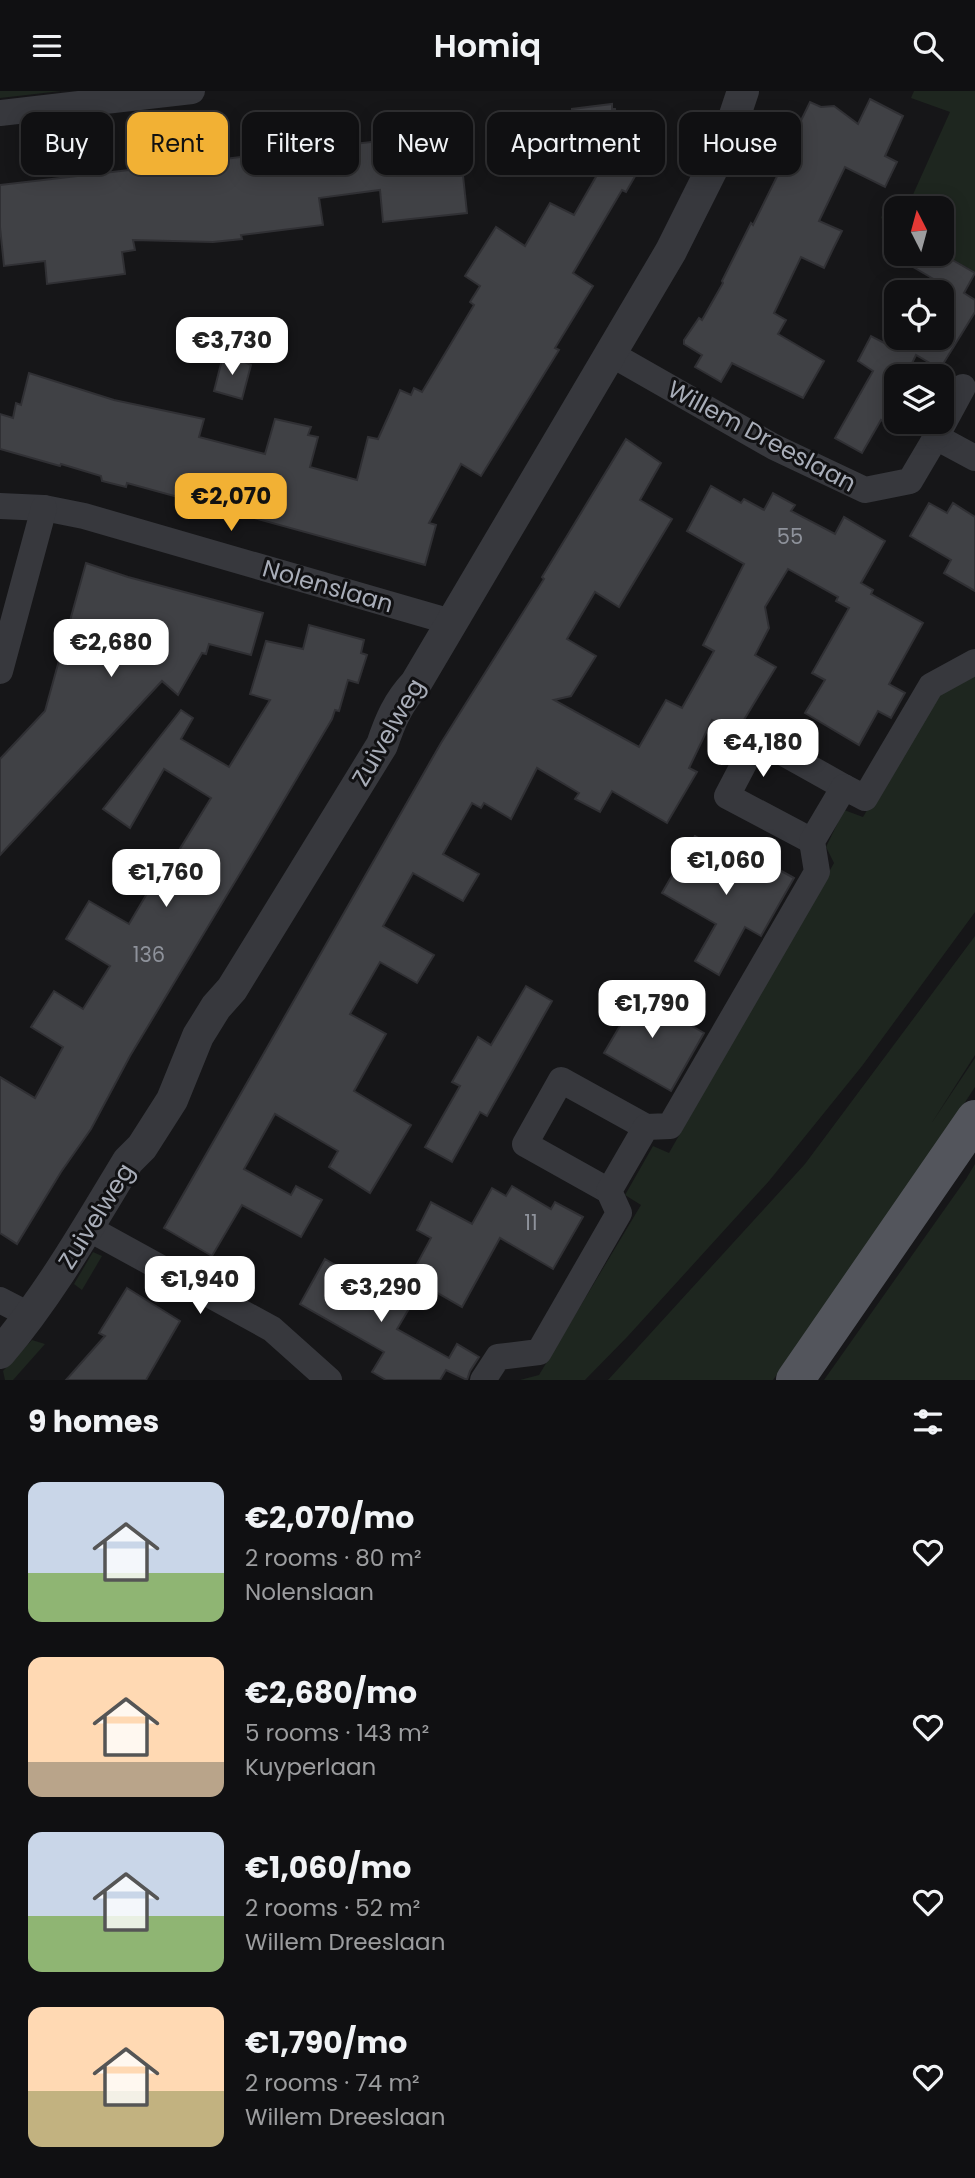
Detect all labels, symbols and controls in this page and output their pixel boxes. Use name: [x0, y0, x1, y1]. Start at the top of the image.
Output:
text: Homiq: [434, 23, 541, 68]
icon: menu: [28, 27, 66, 65]
icon: search: [909, 27, 947, 65]
chip: Buy: [21, 112, 113, 175]
chip: Rent: [127, 112, 228, 175]
chip: Filters: [242, 112, 359, 175]
chip: New: [373, 112, 473, 175]
chip: Apartment: [487, 112, 665, 175]
chip: House: [679, 112, 801, 175]
north arrow: [884, 196, 954, 266]
map controls: [884, 196, 954, 434]
button: locate: [884, 280, 954, 350]
pin: €3,730: [175, 317, 289, 377]
text: €3,730: [192, 324, 272, 356]
button: layers: [884, 364, 954, 434]
street label: Willem Dreeslaan: [662, 372, 862, 500]
pin: €2,070: [174, 473, 288, 533]
text: €2,070: [191, 480, 271, 512]
house number: 55: [777, 522, 803, 551]
street label: Nolenslaan: [259, 552, 397, 620]
pin: €2,680: [54, 619, 168, 679]
text: €2,680: [70, 626, 152, 658]
street label: Zuivelweg: [344, 672, 432, 792]
pin: €4,180: [706, 719, 820, 779]
text: €4,180: [723, 726, 803, 758]
pin: €1,060: [669, 837, 783, 897]
text: €1,060: [687, 844, 765, 876]
pin: €1,760: [109, 849, 223, 909]
text: €1,760: [128, 856, 204, 888]
house number: 136: [133, 940, 165, 969]
pin: €1,790: [595, 981, 709, 1040]
text: €1,790: [614, 987, 690, 1019]
street label: Zuivelweg: [50, 1157, 142, 1275]
house number: 11: [524, 1208, 538, 1237]
pin: €1,940: [143, 1257, 257, 1316]
text: €1,940: [161, 1263, 239, 1295]
pin: €3,290: [324, 1265, 438, 1324]
text: €3,290: [340, 1271, 422, 1303]
text: 9 homes: [28, 1400, 159, 1443]
icon: filters: [909, 1403, 947, 1441]
text: €2,070/mo: [245, 1496, 414, 1539]
icon: home: [84, 1510, 168, 1594]
icon: heart: [909, 1533, 947, 1571]
text: 2 rooms · 80 m²: [245, 1542, 422, 1574]
text: Nolenslaan: [245, 1576, 374, 1608]
text: €2,680/mo: [245, 1671, 417, 1714]
icon: home: [84, 1685, 168, 1769]
icon: heart: [909, 1708, 947, 1746]
text: 5 rooms · 143 m²: [245, 1717, 429, 1749]
text: Kuyperlaan: [245, 1751, 376, 1783]
text: €1,060/mo: [245, 1846, 411, 1889]
icon: home: [84, 1860, 168, 1944]
icon: heart: [909, 1883, 947, 1921]
text: 2 rooms · 52 m²: [245, 1892, 420, 1924]
text: Willem Dreeslaan: [245, 1926, 445, 1958]
text: €1,790/mo: [245, 2021, 407, 2064]
icon: home: [84, 2035, 168, 2119]
icon: heart: [909, 2058, 947, 2096]
text: 2 rooms · 74 m²: [245, 2067, 420, 2099]
text: Willem Dreeslaan: [245, 2101, 445, 2133]

